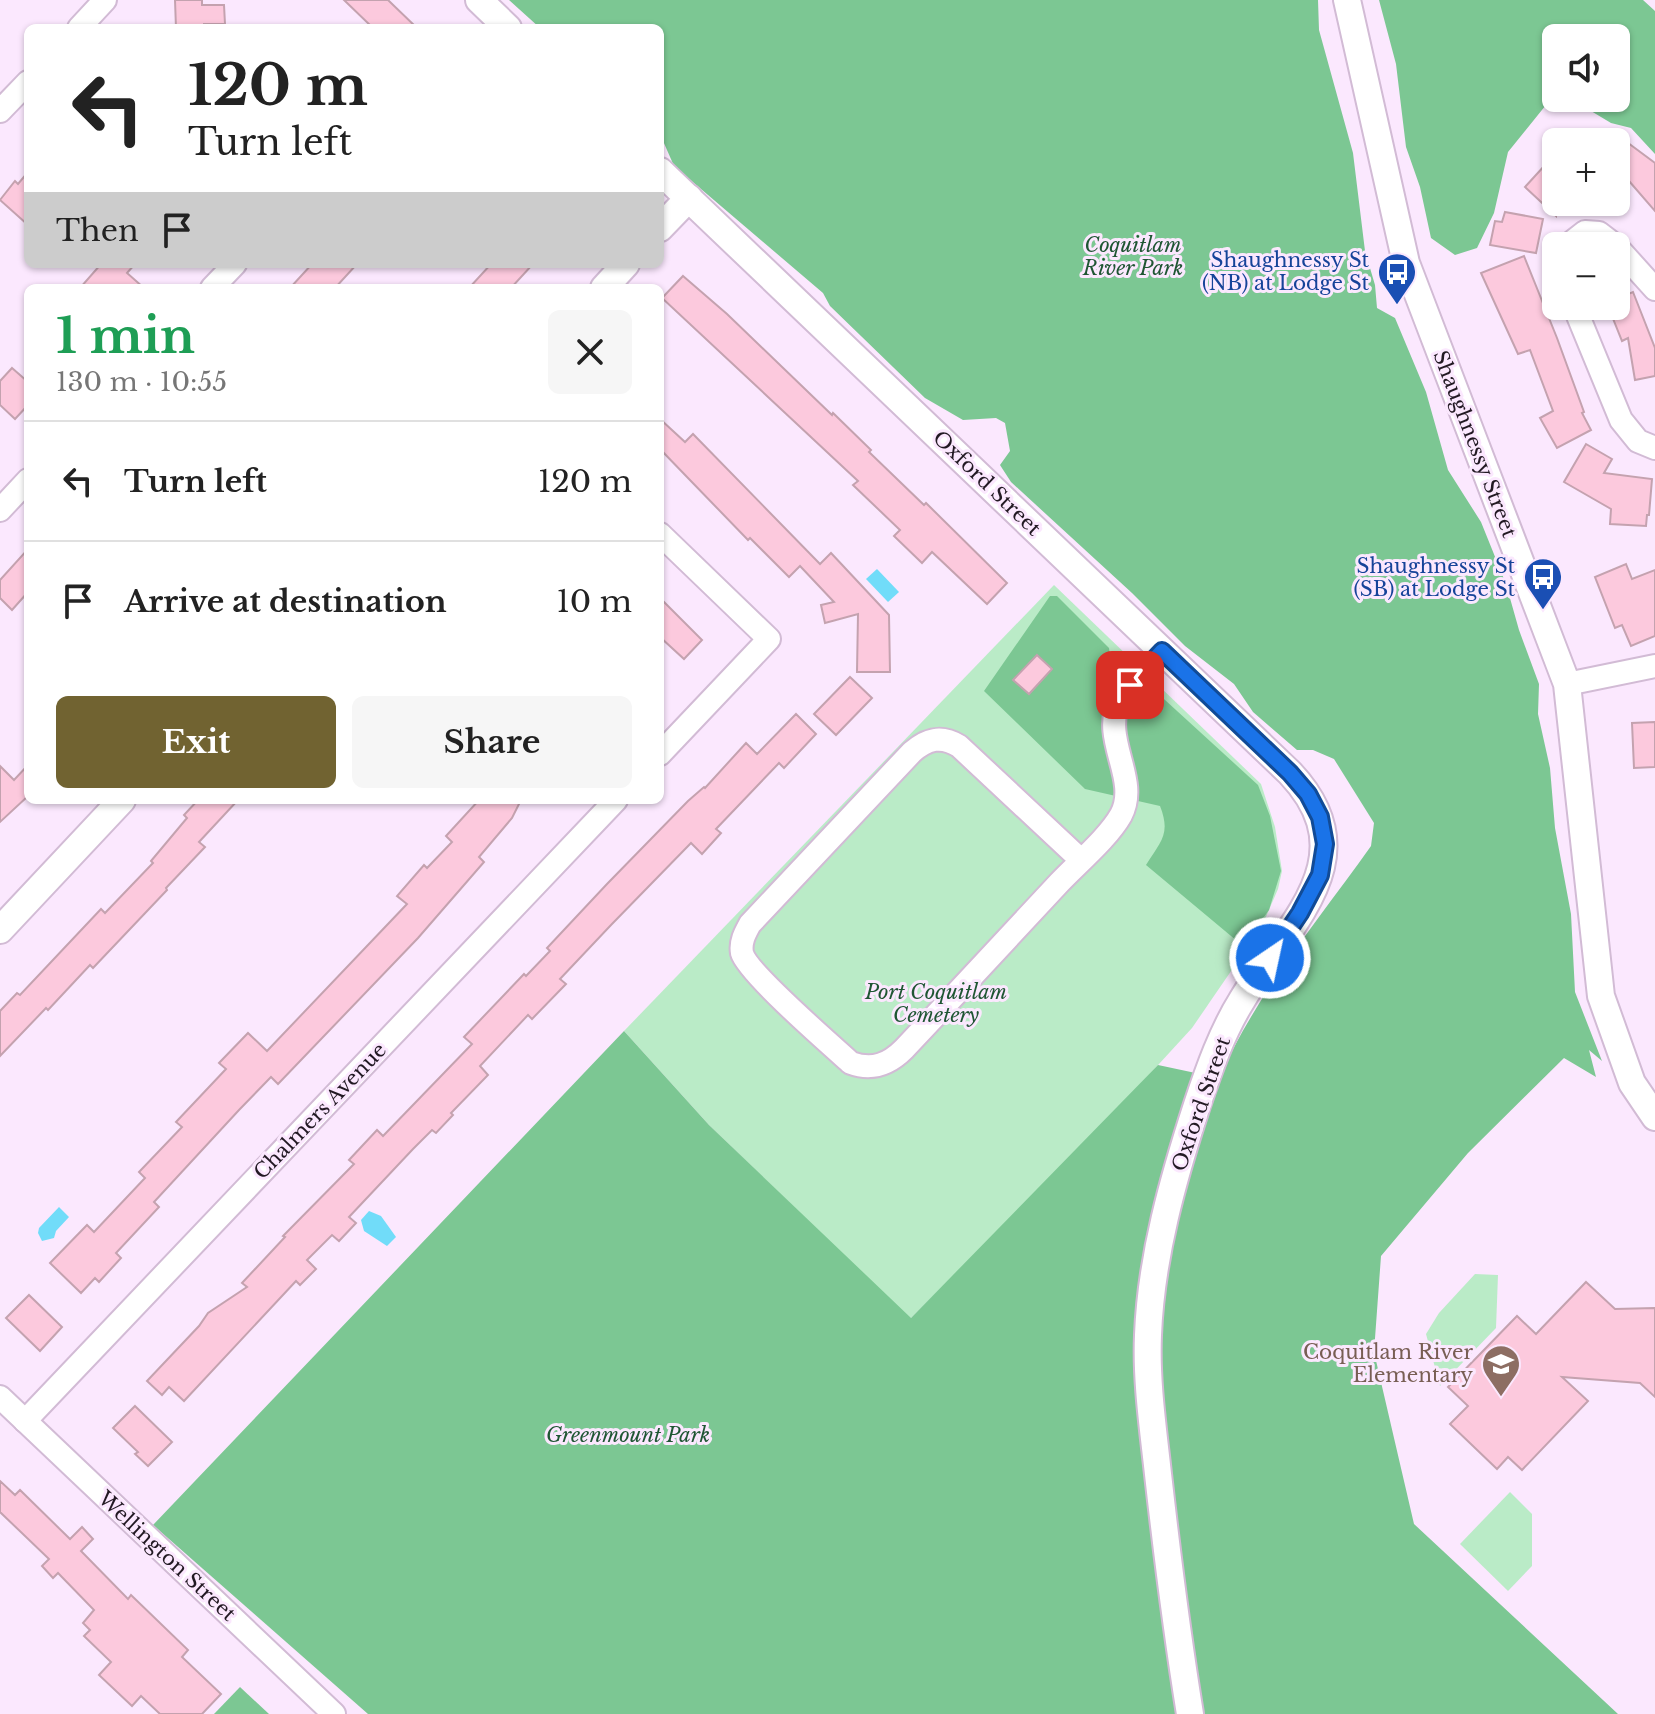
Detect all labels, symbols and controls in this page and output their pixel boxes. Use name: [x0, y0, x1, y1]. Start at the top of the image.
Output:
map controls: [1542, 24, 1630, 320]
button: sound: [1542, 24, 1630, 112]
text: 120 m: [188, 51, 368, 120]
icon: left: [56, 56, 160, 160]
text: Turn left: [188, 120, 352, 165]
button: +: [1542, 128, 1630, 216]
icon: arrive: [155, 208, 199, 252]
text: Then: [56, 212, 139, 249]
button: −: [1542, 232, 1630, 320]
park label: Coquitlam River Park: [1082, 233, 1183, 280]
place label: Shaughnessy St (NB) at Lodge St: [1202, 248, 1369, 295]
bus stop icon: Shaughnessy St (NB) at Lodge St: [1376, 251, 1418, 306]
text: 1 min: [56, 306, 195, 366]
button: close: [548, 310, 632, 394]
street label: Shaughnessy Street: [1428, 347, 1522, 541]
text: 130 m · 10:55: [56, 366, 227, 398]
street label: Oxford Street: [928, 426, 1046, 541]
icon: left: [56, 459, 100, 503]
text: Turn left: [124, 463, 267, 500]
text: 120 m: [538, 463, 632, 500]
place label: Shaughnessy St (SB) at Lodge St: [1353, 554, 1515, 601]
bus stop icon: Shaughnessy St (SB) at Lodge St: [1522, 556, 1564, 611]
icon: arrive: [56, 579, 100, 623]
text: Arrive at destination: [124, 583, 447, 620]
text: 10 m: [556, 583, 632, 620]
pin: [1096, 651, 1164, 719]
icon: arrive: [1108, 663, 1152, 707]
button: Exit: [56, 696, 336, 788]
button: Share: [352, 696, 632, 788]
position arrow: [1228, 916, 1312, 1000]
park label: Port Coquitlam Cemetery: [864, 980, 1007, 1027]
street label: Oxford Street: [1167, 1033, 1235, 1174]
street label: Chalmers Avenue: [249, 1038, 391, 1184]
place label: Coquitlam River Elementary: [1303, 1340, 1473, 1387]
school or university icon: Coquitlam River Elementary: [1480, 1343, 1522, 1398]
park label: Greenmount Park: [546, 1423, 710, 1447]
street label: Wellington Street: [93, 1485, 241, 1626]

